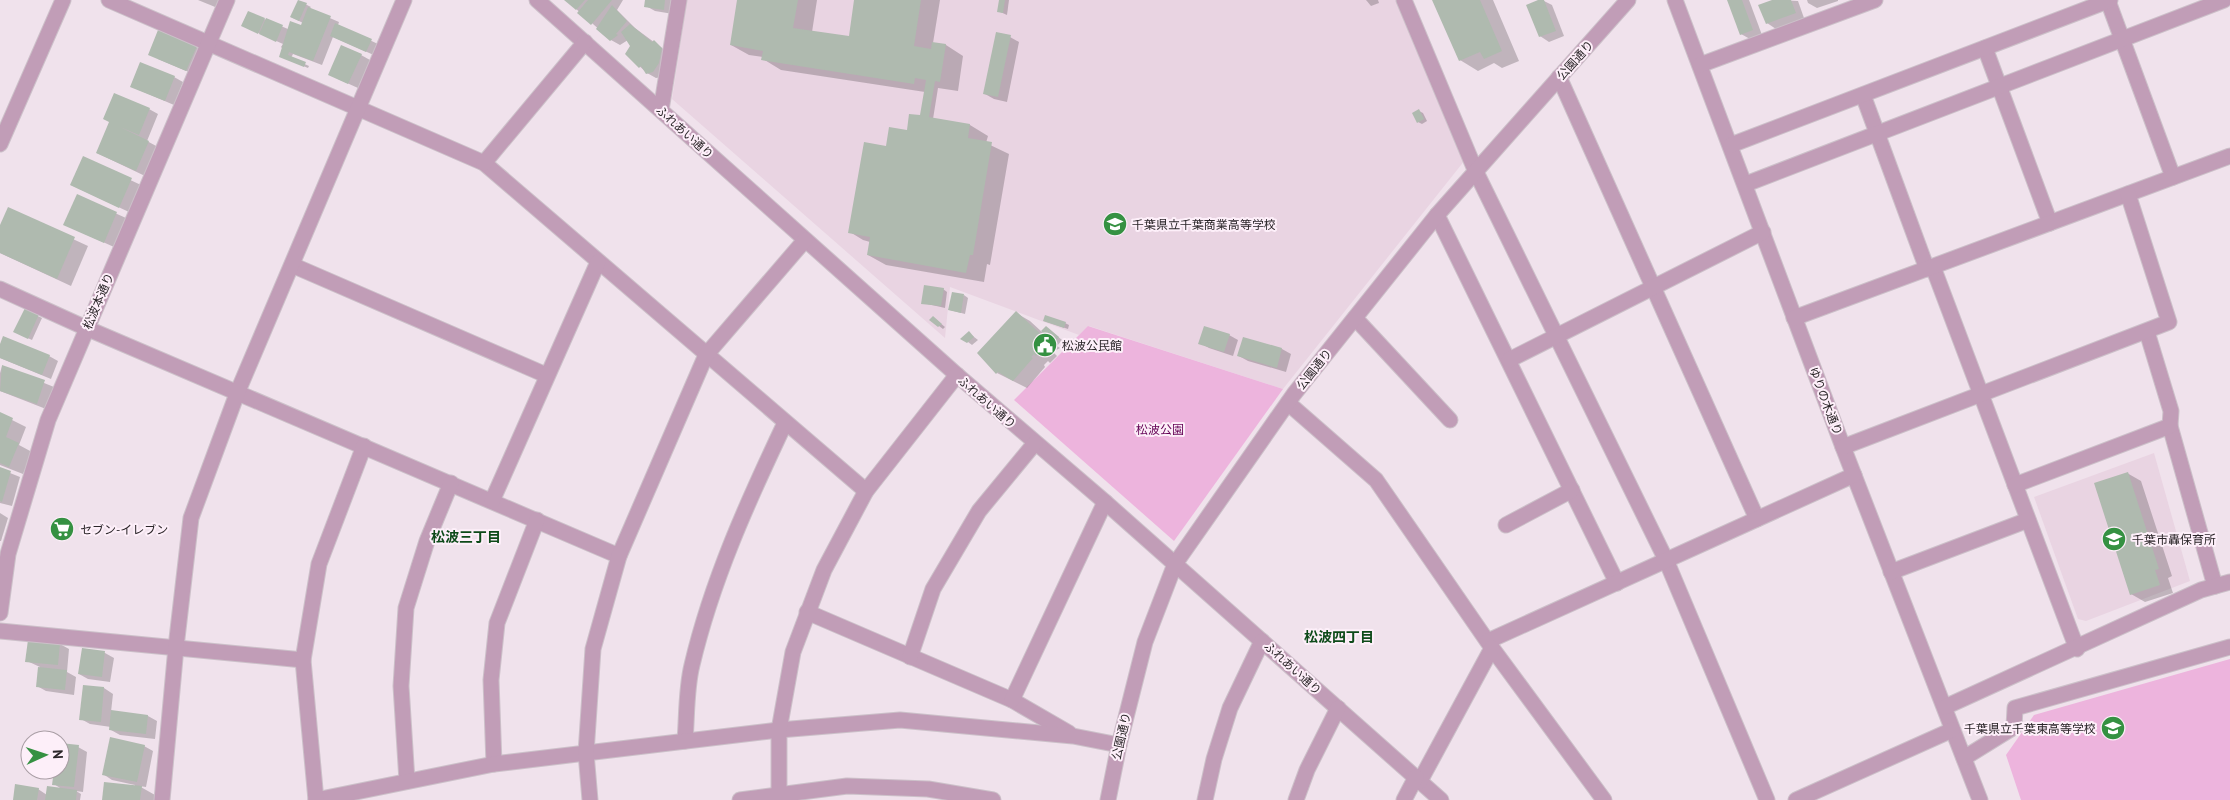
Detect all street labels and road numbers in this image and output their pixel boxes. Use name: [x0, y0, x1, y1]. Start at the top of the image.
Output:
street label: 公園通り: [1553, 37, 1597, 83]
street label: ふれあい通り: [653, 102, 717, 162]
street label: 松波本通り: [79, 270, 117, 332]
street label: 公園通り: [1293, 346, 1335, 392]
street label: ゆりの木通り: [1806, 365, 1846, 437]
street label: ふれあい通り: [955, 373, 1019, 431]
street label: ふれあい通り: [1261, 638, 1325, 698]
street label: 公園通り: [1108, 711, 1134, 761]

